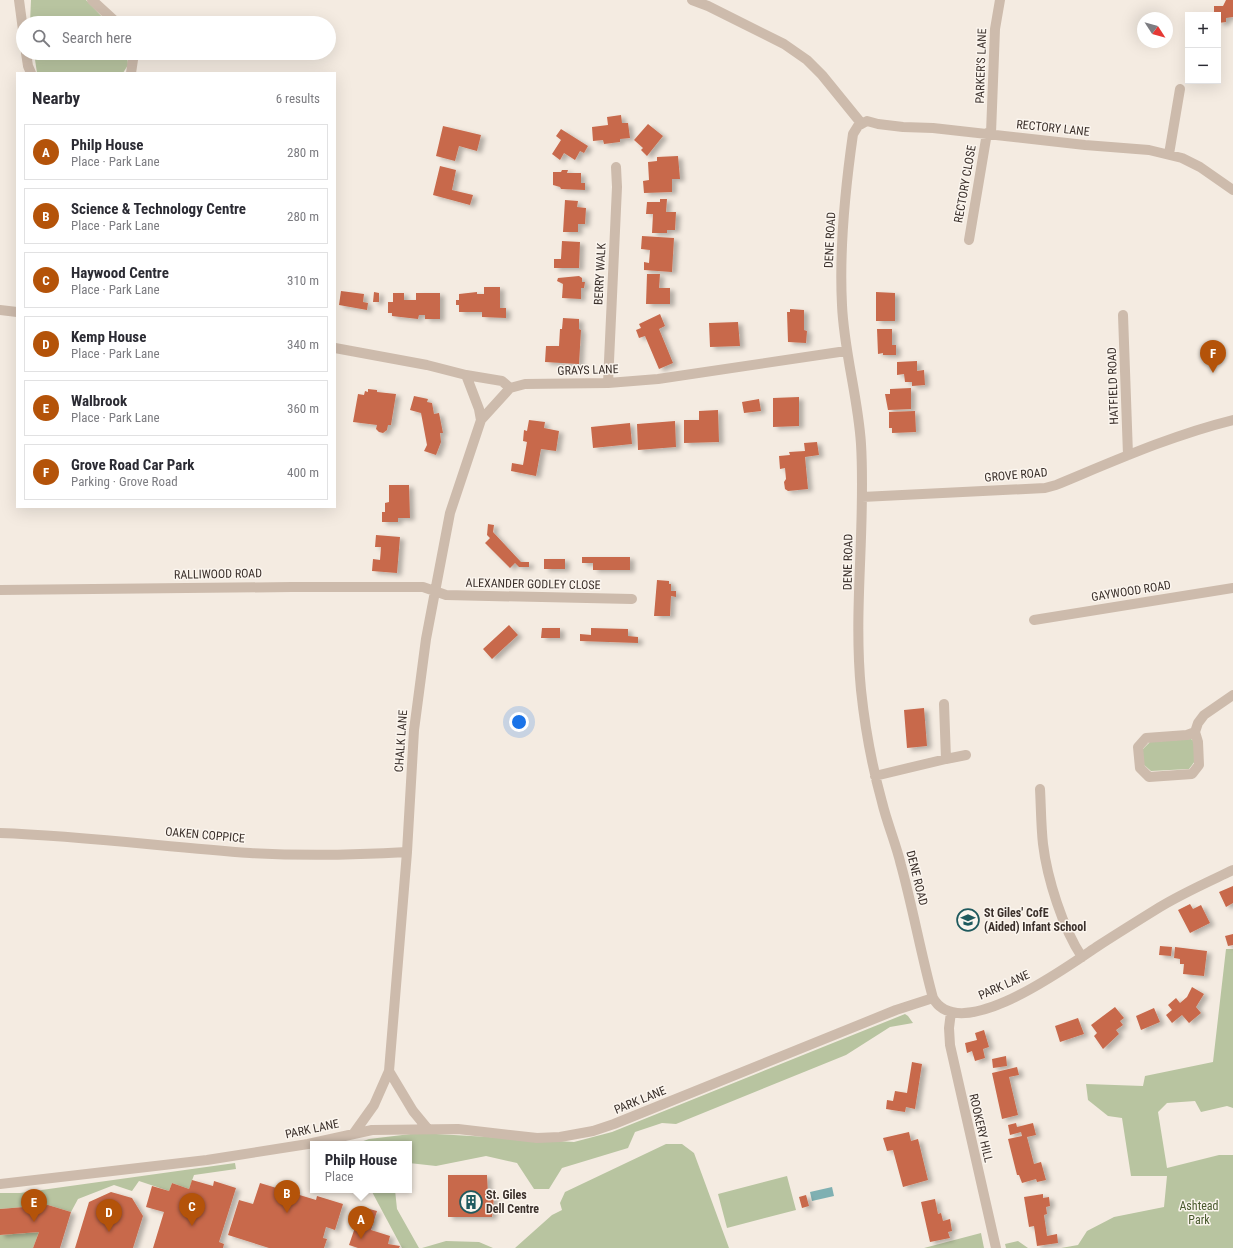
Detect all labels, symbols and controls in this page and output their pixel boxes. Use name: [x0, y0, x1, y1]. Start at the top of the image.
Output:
north arrow: [1137, 12, 1173, 48]
map controls: [1185, 12, 1221, 84]
button: +: [1185, 12, 1221, 48]
search box: [16, 16, 336, 60]
icon: search: [30, 27, 52, 49]
street label: PARKER'S LANE: [973, 28, 989, 104]
text: Search here: [62, 29, 132, 47]
button: −: [1185, 48, 1221, 84]
text: Nearby: [32, 88, 80, 108]
text: 6 results: [276, 91, 320, 106]
street label: RECTORY LANE: [1016, 117, 1090, 139]
text: Philp House: [71, 136, 143, 154]
street label: RECTORY CLOSE: [951, 144, 979, 224]
text: A: [42, 145, 50, 160]
text: 280 m: [287, 145, 319, 160]
text: Place · Park Lane: [71, 154, 160, 169]
text: Science & Technology Centre: [71, 200, 246, 218]
text: B: [42, 209, 50, 224]
text: 280 m: [287, 209, 319, 224]
street label: DENE ROAD: [822, 211, 838, 268]
text: Place · Park Lane: [71, 218, 160, 233]
street label: BERRY WALK: [591, 242, 609, 305]
text: Haywood Centre: [71, 264, 169, 282]
text: C: [42, 273, 50, 288]
text: 310 m: [287, 273, 319, 288]
text: Place · Park Lane: [71, 282, 160, 297]
text: Kemp House: [71, 328, 146, 346]
text: D: [42, 337, 50, 352]
text: 340 m: [287, 337, 319, 352]
pin: F: [1200, 340, 1226, 373]
text: Place · Park Lane: [71, 346, 160, 361]
street label: HATFIELD ROAD: [1105, 347, 1121, 425]
street label: GRAYS LANE: [557, 362, 619, 378]
text: Walbrook: [71, 392, 127, 410]
text: E: [43, 401, 49, 416]
text: 360 m: [287, 401, 319, 416]
text: Place · Park Lane: [71, 410, 160, 425]
text: Grove Road Car Park: [71, 456, 195, 474]
text: F: [43, 465, 49, 480]
text: 400 m: [287, 465, 319, 480]
street label: GROVE ROAD: [984, 465, 1048, 485]
text: Parking · Grove Road: [71, 474, 178, 489]
street label: DENE ROAD: [841, 534, 855, 590]
street label: RALLIWOOD ROAD: [174, 566, 262, 582]
street label: ALEXANDER GODLEY CLOSE: [465, 576, 601, 592]
street label: GAYWOOD ROAD: [1090, 578, 1172, 604]
street label: CHALK LANE: [392, 709, 410, 773]
your location: [509, 712, 529, 732]
street label: OAKEN COPPICE: [165, 825, 245, 845]
street label: DENE ROAD: [903, 849, 931, 907]
place label: St Giles' CofE (Aided) Infant School: [984, 906, 1086, 934]
school or university icon: St Giles' CofE (Aided) Infant School: [955, 907, 981, 933]
street label: PARK LANE: [976, 967, 1032, 1002]
street label: PARK LANE: [612, 1083, 668, 1117]
street label: ROOKERY HILL: [966, 1092, 996, 1164]
street label: PARK LANE: [284, 1116, 340, 1142]
popup: [310, 1141, 412, 1193]
text: Philp House: [325, 1151, 397, 1169]
text: Place: [325, 1169, 353, 1184]
pin: B: [274, 1180, 300, 1213]
place label: St. Giles Dell Centre: [486, 1188, 539, 1216]
pin: E: [21, 1189, 47, 1222]
building icon: St. Giles Dell Centre: [458, 1189, 484, 1215]
pin: C: [179, 1193, 205, 1226]
pin: D: [96, 1199, 122, 1232]
park label: Ashtead Park: [1179, 1199, 1219, 1227]
pin: A: [348, 1206, 374, 1239]

